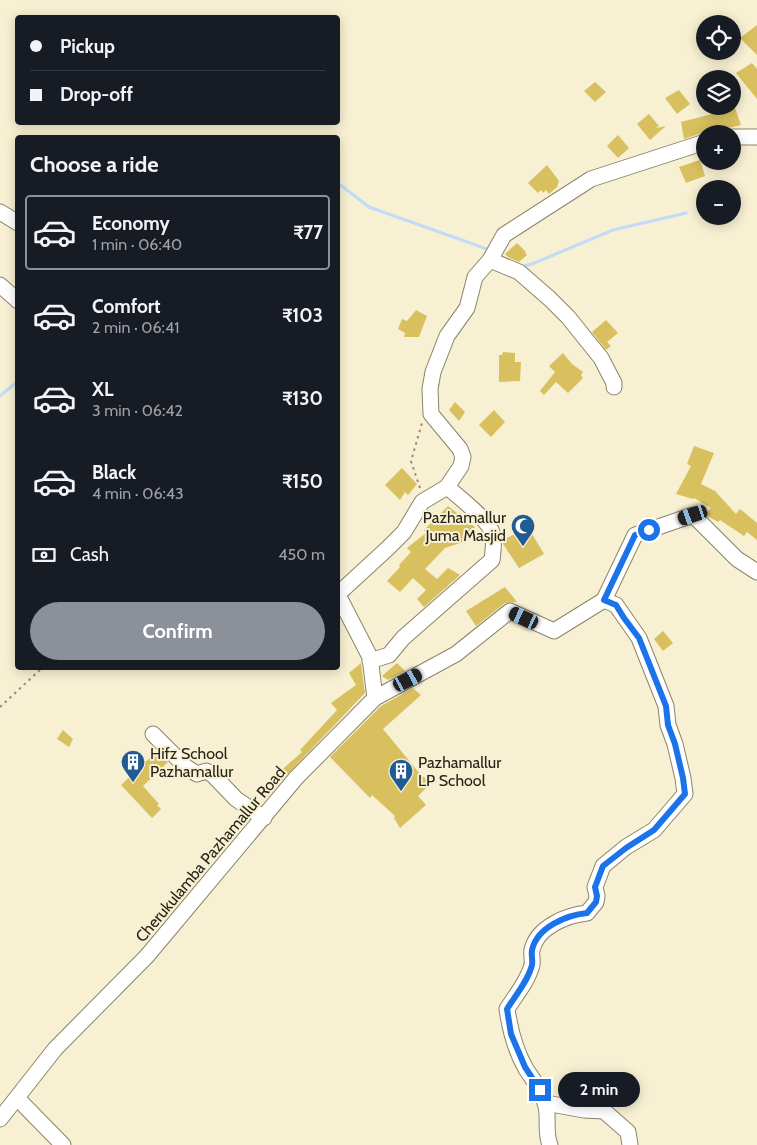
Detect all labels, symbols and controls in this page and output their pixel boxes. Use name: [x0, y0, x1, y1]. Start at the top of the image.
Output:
map controls: [696, 15, 741, 225]
button: locate: [696, 15, 741, 60]
text: Pickup: [60, 35, 115, 58]
button: layers: [696, 70, 741, 115]
text: Drop-off: [60, 83, 133, 106]
button: +: [696, 125, 741, 170]
text: Choose a ride: [30, 151, 159, 178]
button: −: [696, 180, 741, 225]
icon: car: [32, 210, 77, 255]
text: Economy: [92, 212, 170, 235]
text: ₹77: [293, 221, 323, 244]
text: 1 min · 06:40: [92, 235, 182, 254]
icon: car: [32, 293, 77, 338]
text: Comfort: [92, 295, 161, 318]
text: ₹103: [282, 304, 323, 327]
text: 2 min · 06:41: [92, 318, 179, 337]
icon: car: [32, 376, 77, 421]
text: XL: [92, 378, 113, 401]
text: ₹130: [282, 387, 323, 410]
text: 3 min · 06:42: [92, 401, 183, 420]
icon: car: [32, 459, 77, 504]
text: Black: [92, 461, 136, 484]
text: ₹150: [282, 470, 323, 493]
text: 4 min · 06:43: [92, 484, 184, 503]
car: [676, 503, 709, 527]
place label: Pazhamallur Juma Masjid: [423, 508, 507, 545]
mosque icon: Pazhamallur Juma Masjid: [510, 513, 536, 547]
route start: [638, 519, 660, 541]
icon: cash: [30, 541, 58, 569]
text: Cash: [70, 543, 109, 566]
text: 450 m: [278, 545, 325, 564]
button: Confirm: [30, 602, 325, 660]
car: [507, 605, 540, 631]
car: [391, 666, 424, 694]
place label: Hifz School Pazhamallur: [150, 744, 234, 781]
building icon: Hifz School Pazhamallur: [120, 749, 146, 783]
place label: Pazhamallur LP School: [418, 753, 502, 790]
building icon: Pazhamallur LP School: [388, 758, 414, 792]
street label: Cherukulamba Pazhamallur Road: [131, 763, 289, 946]
callout: 2 min: [558, 1072, 640, 1108]
route end: [529, 1079, 551, 1101]
text: 2 min: [580, 1080, 618, 1099]

